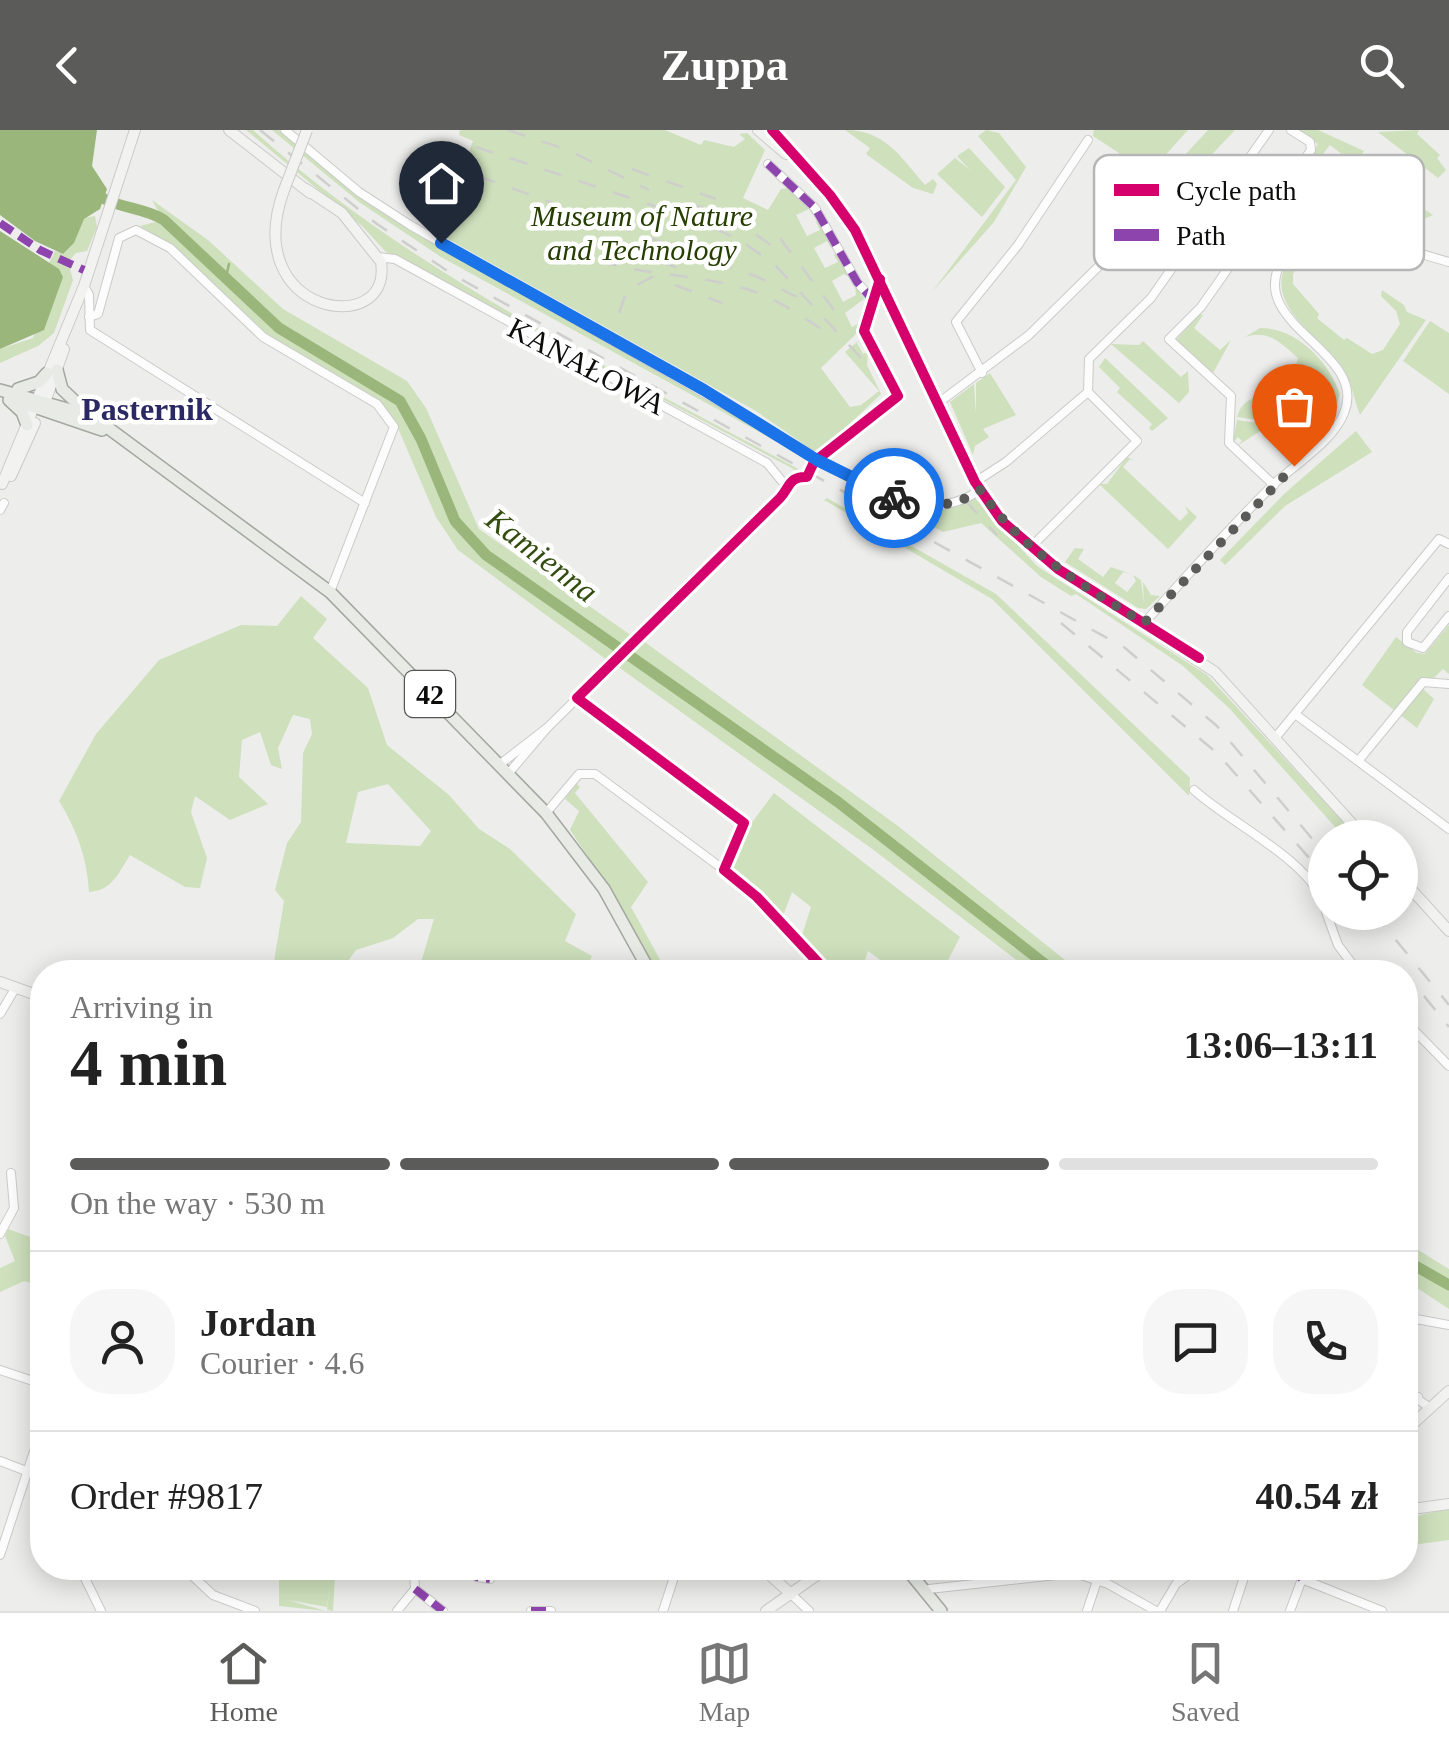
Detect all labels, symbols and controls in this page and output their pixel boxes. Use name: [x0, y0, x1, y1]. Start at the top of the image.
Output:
icon: back: [40, 38, 95, 93]
icon: search: [1354, 38, 1409, 93]
text: Zuppa: [661, 40, 788, 90]
pin: [399, 141, 484, 244]
legend: [1094, 155, 1424, 270]
icon: home: [414, 156, 469, 211]
text: Cycle path: [1176, 175, 1297, 206]
park label: Museum of Nature and Technology: [530, 199, 753, 266]
text: Path: [1176, 220, 1226, 251]
street label: KANAŁOWA: [503, 311, 672, 421]
pin: [1252, 364, 1337, 467]
icon: bag: [1267, 379, 1322, 434]
district label: Pasternik: [81, 391, 213, 427]
courier: [844, 448, 944, 548]
icon: bike: [867, 471, 922, 526]
water label: Kamienna: [478, 500, 605, 610]
road number: 42: [405, 671, 455, 717]
map controls: [1308, 820, 1418, 930]
button: locate: [1308, 820, 1418, 930]
text: Arriving in: [70, 989, 213, 1025]
text: 13:06–13:11: [1184, 1024, 1378, 1066]
text: 4 min: [70, 1027, 227, 1099]
text: On the way · 530 m: [70, 1185, 325, 1221]
button: person: [70, 1289, 175, 1394]
button: chat: [1143, 1289, 1248, 1394]
button: phone: [1273, 1289, 1378, 1394]
text: Jordan: [200, 1302, 316, 1344]
text: Courier · 4.6: [200, 1345, 364, 1381]
text: Order #9817: [70, 1475, 263, 1517]
text: 40.54 zł: [1256, 1475, 1378, 1517]
tab: Home: [210, 1636, 278, 1728]
tab: Map: [697, 1636, 752, 1728]
tab: Saved: [1171, 1636, 1239, 1728]

